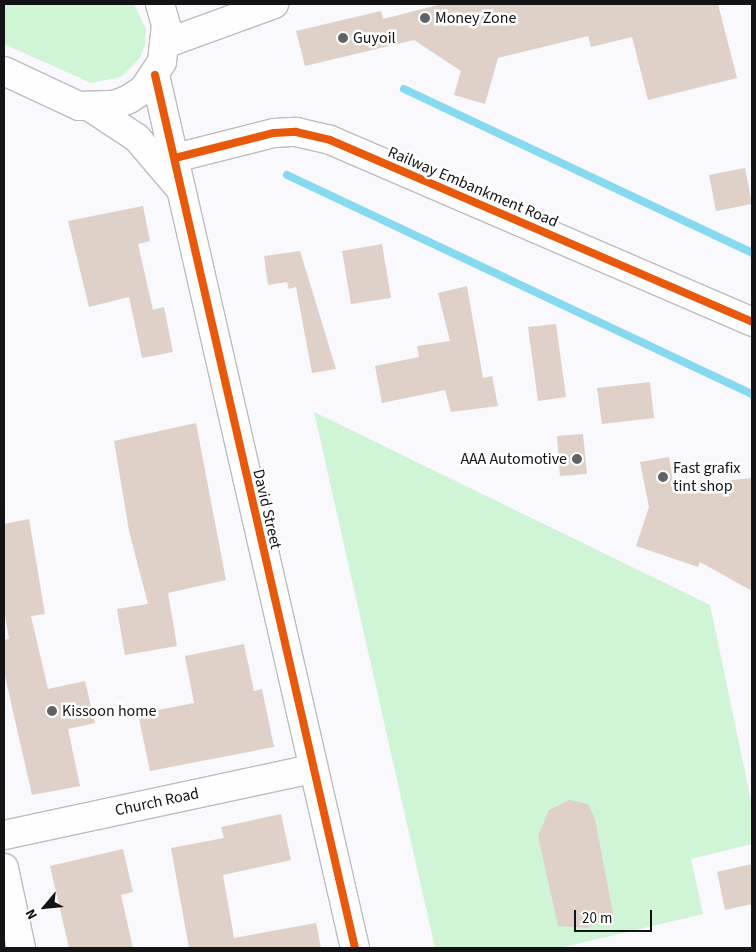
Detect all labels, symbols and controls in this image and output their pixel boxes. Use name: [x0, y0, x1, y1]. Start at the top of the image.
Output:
place label: Money Zone: [435, 8, 516, 28]
marker: Money Zone: [419, 12, 431, 24]
place label: Guyoil: [353, 28, 396, 48]
marker: Guyoil: [337, 32, 349, 44]
street label: Railway Embankment Road: [385, 142, 561, 232]
place label: AAA Automotive: [460, 449, 567, 469]
marker: AAA Automotive: [571, 453, 583, 465]
place label: Fast grafix tint shop: [673, 458, 740, 496]
street label: David Street: [248, 467, 286, 551]
marker: Fast grafix tint shop: [657, 471, 669, 483]
place label: Kissoon home: [62, 701, 156, 721]
marker: Kissoon home: [46, 705, 58, 717]
street label: Church Road: [113, 784, 201, 820]
north arrow: [20, 882, 70, 932]
scale bar: [576, 900, 654, 932]
text: N: [21, 905, 43, 923]
text: 20 m: [582, 908, 612, 929]

